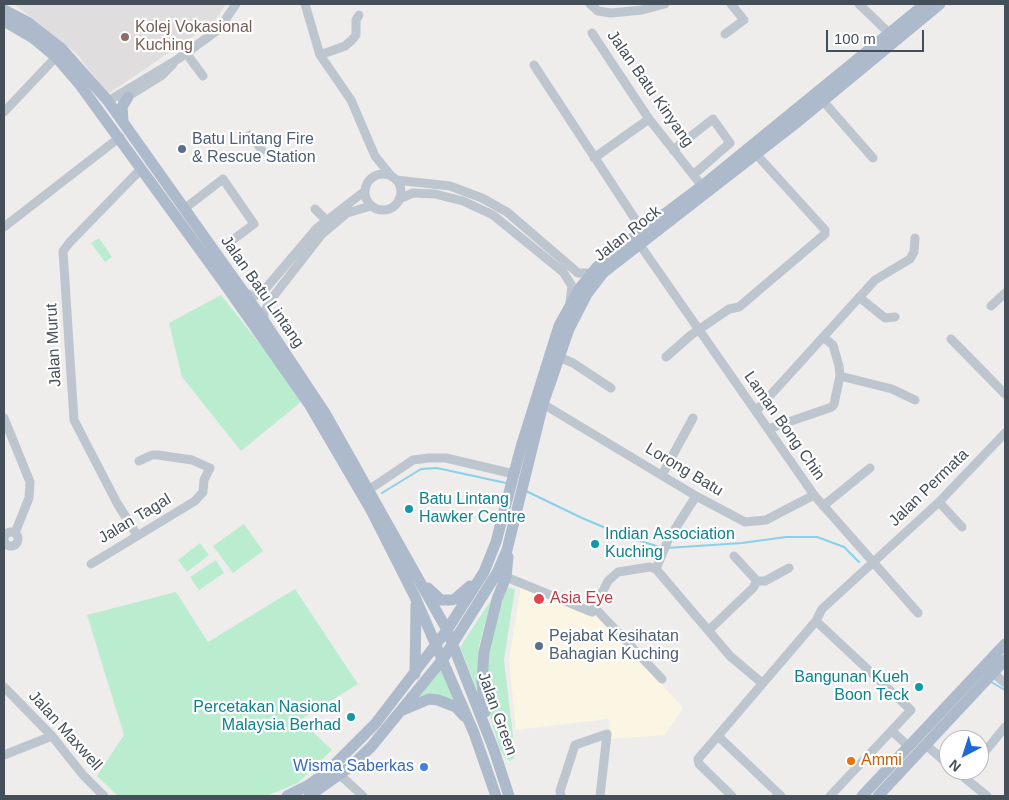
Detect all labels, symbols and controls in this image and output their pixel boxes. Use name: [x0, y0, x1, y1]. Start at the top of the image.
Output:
place label: Kolej Vokasional Kuching: [135, 18, 252, 56]
scale bar: [829, 20, 926, 52]
street label: Jalan Batu Kinyang: [603, 27, 697, 151]
text: 100 m: [834, 30, 876, 47]
marker: Kolej Vokasional Kuching: [119, 31, 131, 43]
place label: Batu Lintang Fire & Rescue Station: [192, 130, 316, 168]
marker: Batu Lintang Fire & Rescue Station: [176, 143, 188, 155]
street label: Jalan Rock: [591, 202, 665, 266]
street label: Jalan Batu Lintang: [216, 232, 308, 352]
street label: Jalan Murut: [42, 303, 66, 387]
street label: Laman Bong Chin: [739, 368, 829, 484]
street label: Lorong Batu: [642, 439, 726, 501]
street label: Jalan Permata: [885, 445, 973, 531]
street label: Jalan Tagal: [95, 490, 175, 548]
place label: Batu Lintang Hawker Centre: [419, 490, 526, 528]
marker: Batu Lintang Hawker Centre: [403, 503, 415, 515]
place label: Indian Association Kuching: [605, 525, 735, 563]
marker: Indian Association Kuching: [589, 538, 601, 550]
place label: Asia Eye: [550, 589, 613, 609]
marker: Asia Eye: [532, 592, 546, 606]
place label: Pejabat Kesihatan Bahagian Kuching: [549, 627, 679, 665]
marker: Pejabat Kesihatan Bahagian Kuching: [533, 640, 545, 652]
place label: Bangunan Kueh Boon Teck: [794, 668, 909, 706]
street label: Jalan Green: [473, 670, 521, 758]
marker: Bangunan Kueh Boon Teck: [913, 681, 925, 693]
street label: Jalan Maxwell: [24, 687, 106, 775]
place label: Percetakan Nasional Malaysia Berhad: [193, 698, 341, 736]
marker: Percetakan Nasional Malaysia Berhad: [345, 711, 357, 723]
north arrow: [939, 730, 989, 780]
place label: Ammi: [861, 751, 902, 771]
marker: Ammi: [845, 755, 857, 767]
text: N: [946, 756, 964, 775]
place label: Wisma Saberkas: [293, 757, 414, 777]
marker: Wisma Saberkas: [418, 761, 430, 773]

